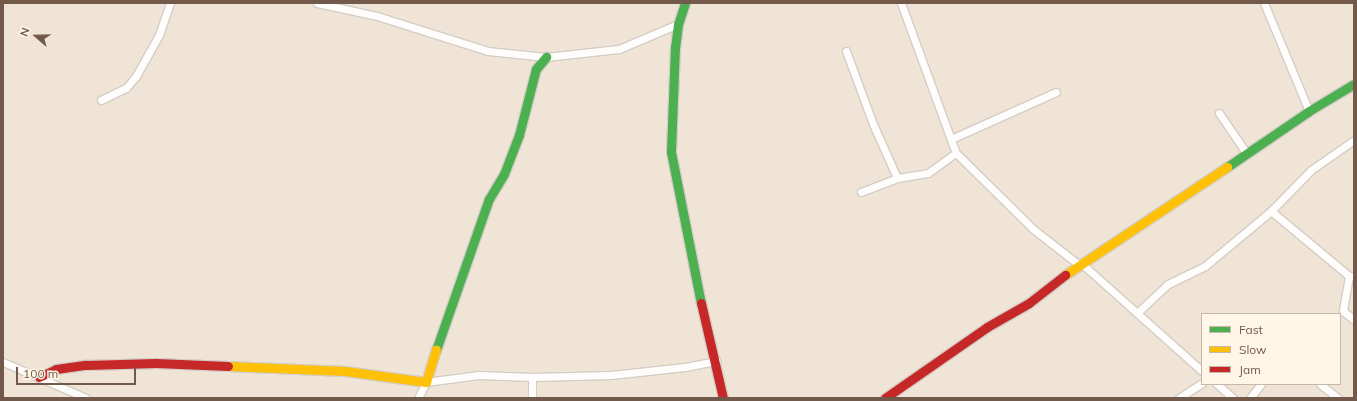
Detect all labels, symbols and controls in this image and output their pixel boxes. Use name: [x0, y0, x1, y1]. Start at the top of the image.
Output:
north arrow: [16, 16, 56, 56]
text: N: [17, 26, 33, 38]
legend: [1201, 313, 1341, 385]
text: Fast: [1239, 322, 1263, 337]
text: Slow: [1239, 342, 1267, 357]
scale bar: [18, 359, 138, 385]
text: Jam: [1239, 362, 1261, 377]
text: 100 m: [23, 366, 58, 381]

